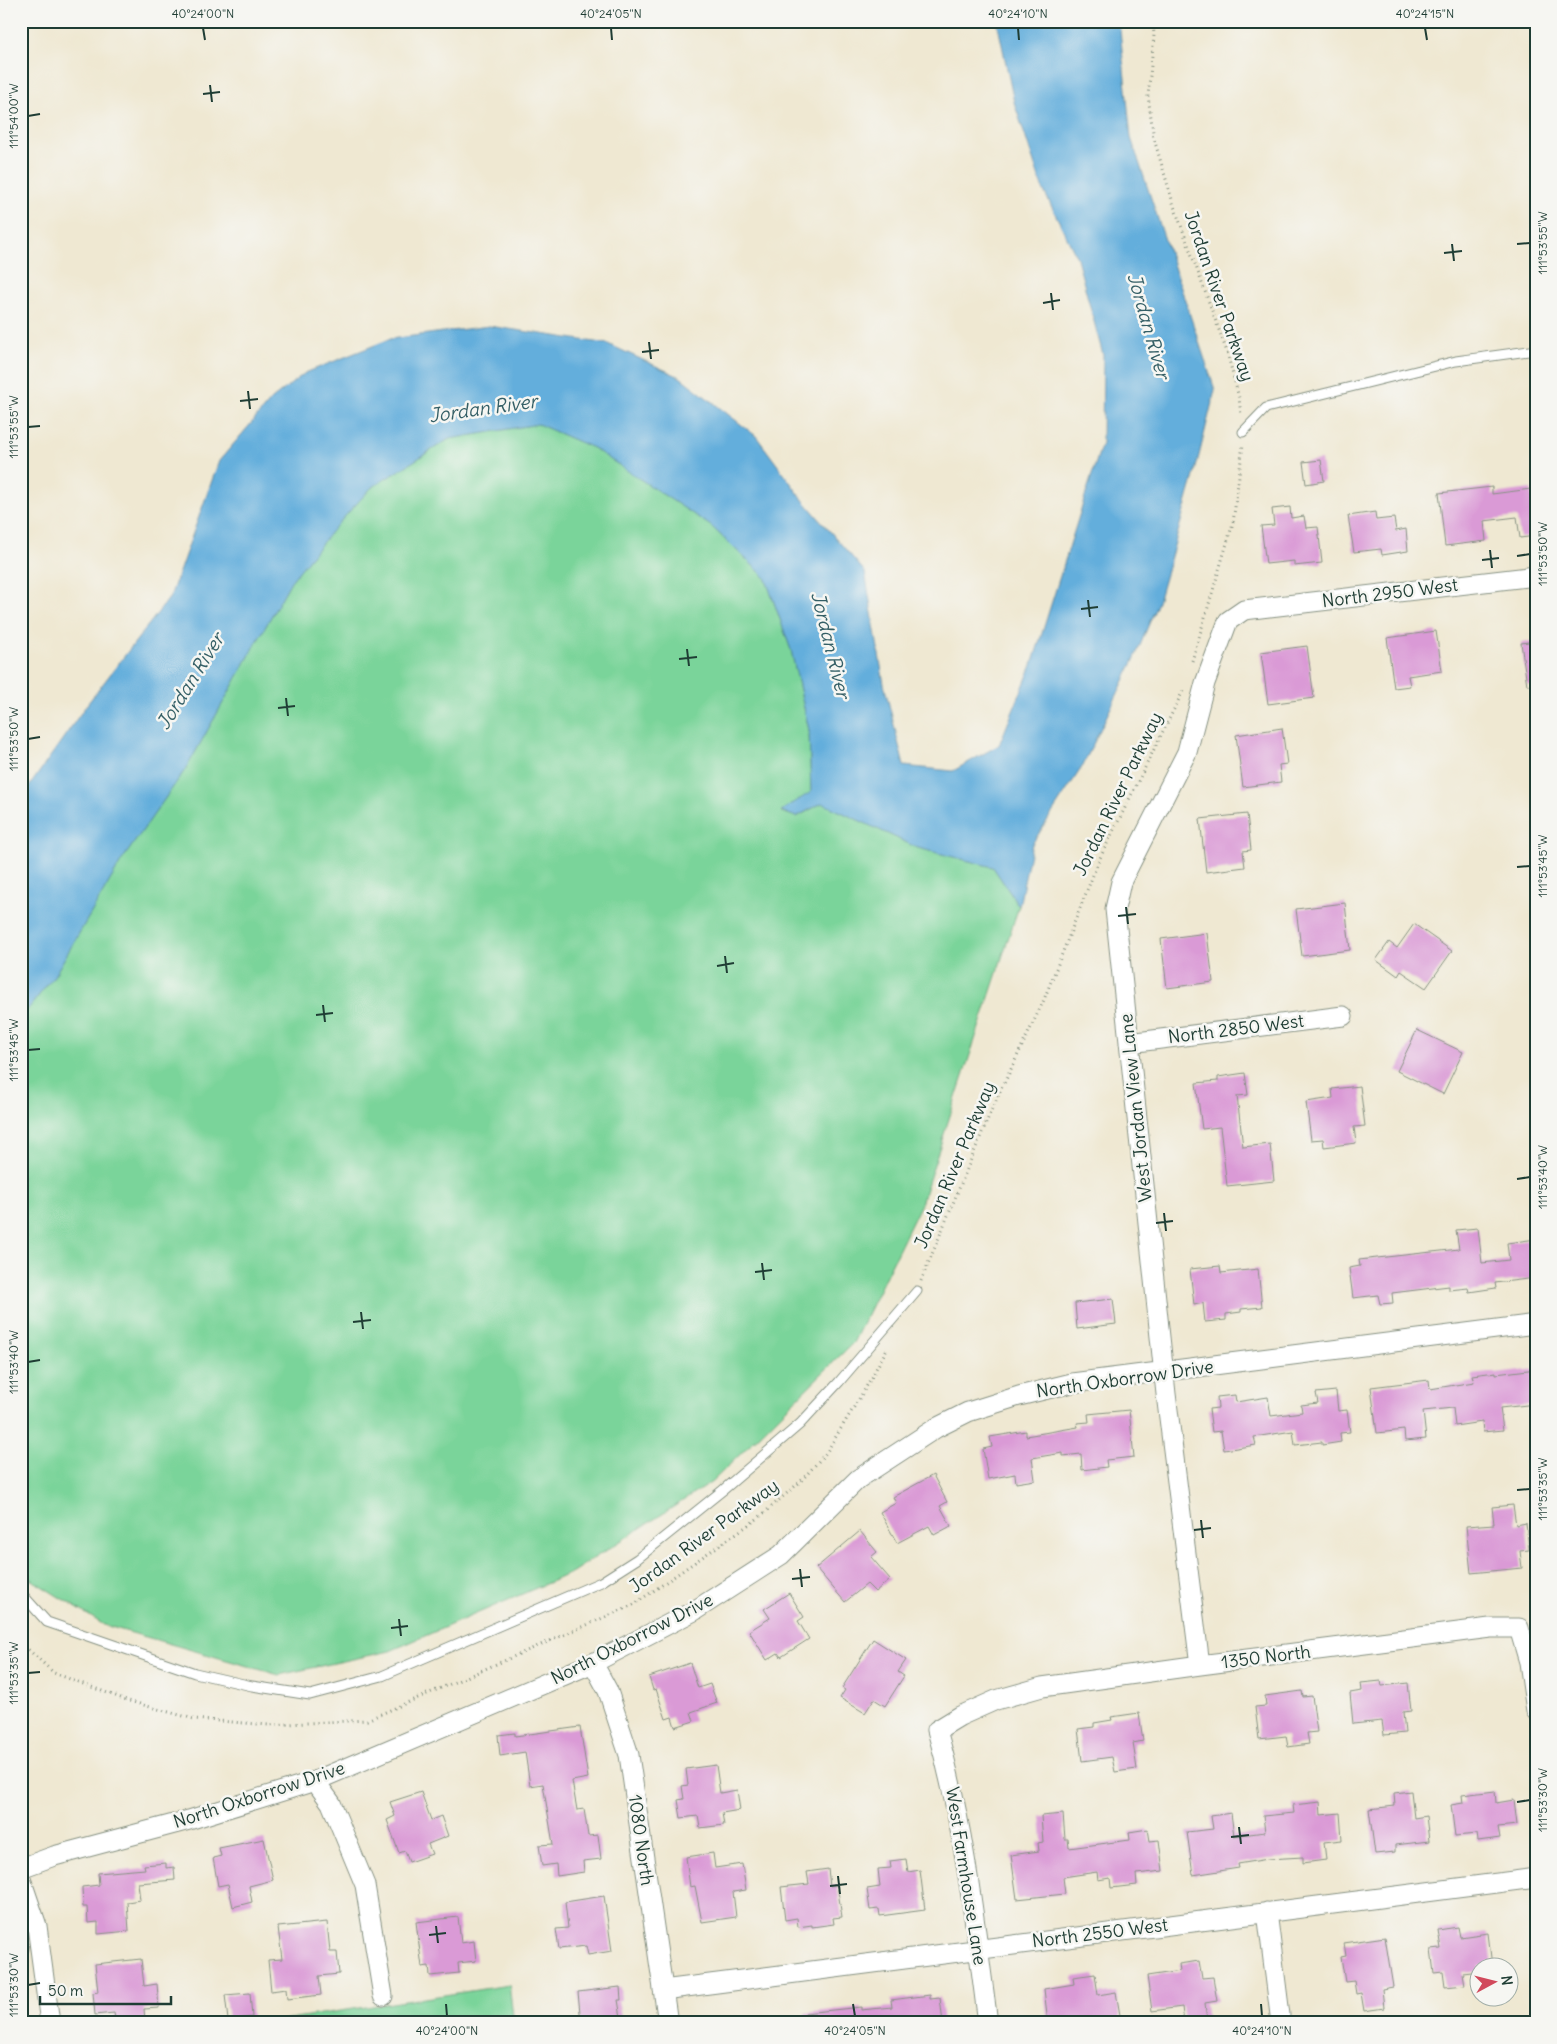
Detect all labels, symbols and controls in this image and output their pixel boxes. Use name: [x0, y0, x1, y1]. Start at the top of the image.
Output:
text: 40°24'00"N: [172, 6, 234, 21]
text: 40°24'05"N: [580, 6, 642, 21]
text: 40°24'10"N: [988, 6, 1048, 21]
text: 40°24'15"N: [1396, 6, 1454, 21]
text: 111°54'00"W: [6, 83, 21, 149]
street label: Jordan River Parkway: [1179, 207, 1260, 384]
text: 111°53'55"W: [1535, 211, 1550, 275]
water label: Jordan River: [1122, 270, 1176, 384]
water label: Jordan River: [427, 388, 541, 427]
text: 111°53'55"W: [6, 395, 21, 459]
text: 111°53'50"W: [1535, 522, 1550, 586]
street label: North 2950 West: [1321, 573, 1459, 612]
water label: Jordan River: [806, 589, 856, 703]
water label: Jordan River: [151, 627, 230, 734]
text: 111°53'50"W: [6, 707, 21, 771]
street label: Jordan River Parkway: [1068, 708, 1167, 879]
text: 111°53'45"W: [1535, 835, 1550, 897]
street label: North 2850 West: [1167, 1009, 1305, 1048]
street label: West Jordan View Lane: [1114, 1013, 1157, 1203]
text: 111°53'45"W: [6, 1019, 21, 1081]
street label: Jordan River Parkway: [909, 1078, 1000, 1252]
text: 111°53'40"W: [1535, 1145, 1550, 1209]
text: 111°53'40"W: [6, 1330, 21, 1394]
street label: North Oxborrow Drive: [1035, 1355, 1215, 1402]
text: 111°53'35"W: [1535, 1457, 1550, 1521]
street label: Jordan River Parkway: [624, 1474, 783, 1598]
street label: North Oxborrow Drive: [547, 1588, 717, 1689]
street label: 1350 North: [1220, 1640, 1312, 1673]
text: 111°53'35"W: [6, 1641, 21, 1705]
street label: North Oxborrow Drive: [170, 1756, 348, 1833]
text: 111°53'30"W: [1535, 1768, 1550, 1832]
street label: West Farmhouse Lane: [941, 1785, 992, 1967]
street label: 1080 North: [624, 1793, 659, 1887]
street label: North 2550 West: [1031, 1913, 1169, 1952]
text: 111°53'30"W: [6, 1953, 21, 2017]
north arrow: [1470, 1956, 1520, 2006]
scale bar: [40, 1974, 171, 2006]
text: N: [1497, 1975, 1516, 1986]
text: 50 m: [48, 1981, 83, 2000]
text: 40°24'00"N: [416, 2023, 478, 2038]
text: 40°24'05"N: [824, 2023, 886, 2038]
text: 40°24'10"N: [1232, 2023, 1292, 2038]

